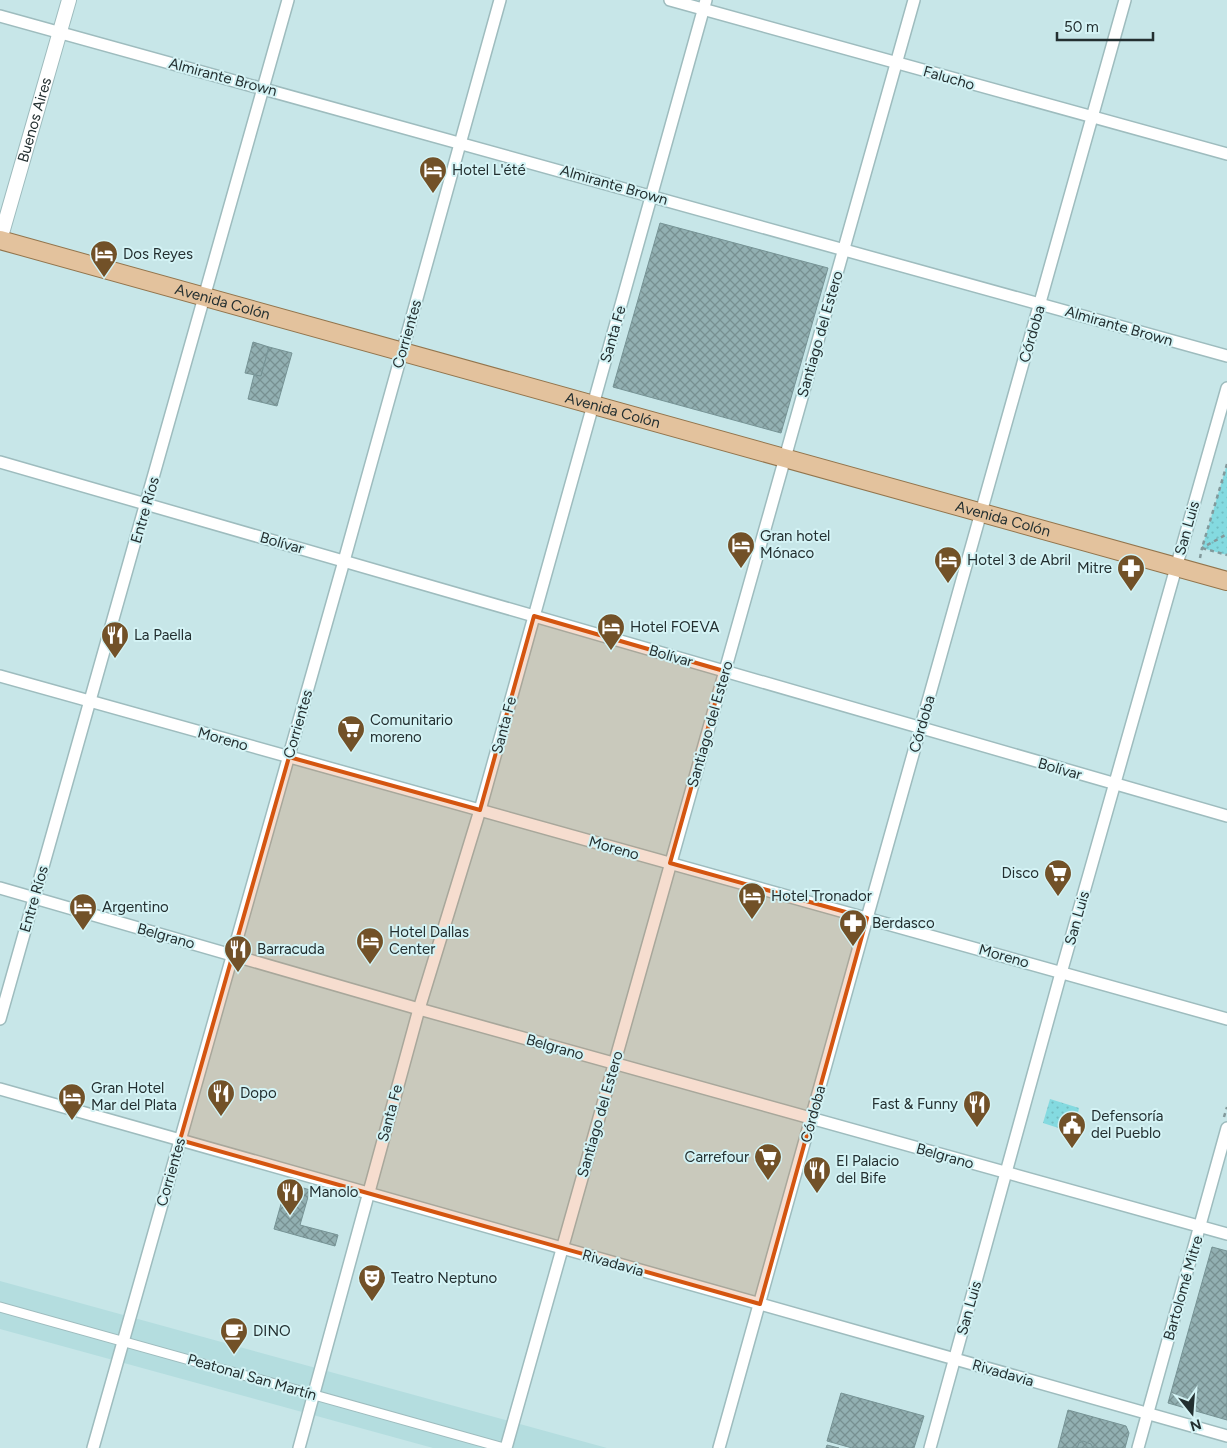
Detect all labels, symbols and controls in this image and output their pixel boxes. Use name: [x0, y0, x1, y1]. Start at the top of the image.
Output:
scale bar: [1057, 10, 1153, 42]
text: 50 m: [1064, 18, 1099, 36]
street label: Almirante Brown: [167, 54, 279, 100]
street label: Falucho: [921, 62, 977, 94]
street label: Buenos Aires: [14, 75, 55, 164]
hotel icon: Hotel L'été: [418, 155, 448, 194]
place label: Hotel L'été: [452, 161, 526, 179]
street label: Almirante Brown: [558, 161, 670, 209]
hotel icon: Dos Reyes: [89, 239, 119, 278]
place label: Dos Reyes: [123, 245, 193, 263]
street label: Santiago del Estero: [793, 268, 847, 399]
street label: Avenida Colón: [173, 280, 272, 324]
street label: Corrientes: [389, 298, 425, 370]
street label: Almirante Brown: [1063, 302, 1175, 350]
street label: Santa Fe: [596, 303, 630, 365]
street label: Córdoba: [1015, 303, 1049, 365]
street label: Avenida Colón: [563, 389, 662, 432]
street label: Entre Ríos: [127, 475, 163, 545]
street label: Avenida Colón: [953, 497, 1053, 541]
street label: San Luis: [1171, 499, 1203, 557]
place label: Gran hotel Mónaco: [760, 527, 830, 562]
street label: Bolívar: [258, 528, 306, 558]
hotel icon: Gran hotel Mónaco: [726, 530, 756, 569]
hotel icon: Hotel 3 de Abril: [933, 545, 963, 584]
place label: Hotel 3 de Abril: [967, 551, 1071, 569]
pharmacy icon: Mitre: [1116, 553, 1146, 592]
place label: Mitre: [1077, 559, 1112, 577]
hotel icon: Hotel FOEVA: [596, 612, 626, 651]
place label: Hotel FOEVA: [630, 618, 719, 636]
restaurant icon: La Paella: [100, 620, 130, 659]
place label: La Paella: [134, 626, 192, 644]
street label: Bolívar: [647, 641, 695, 671]
street label: Santiago del Estero: [683, 658, 737, 789]
street label: Corrientes: [280, 688, 316, 760]
street label: Córdoba: [905, 693, 939, 755]
street label: Santa Fe: [488, 694, 520, 756]
place label: Comunitario moreno: [370, 711, 453, 746]
supermarket icon: Comunitario moreno: [336, 714, 366, 753]
street label: Moreno: [196, 723, 251, 755]
street label: Bolívar: [1036, 754, 1084, 784]
street label: Moreno: [587, 832, 642, 864]
supermarket icon: Disco: [1043, 858, 1073, 897]
street label: Entre Ríos: [16, 864, 52, 934]
place label: Disco: [1001, 864, 1039, 882]
hotel icon: Hotel Tronador: [737, 881, 767, 920]
place label: Hotel Tronador: [771, 887, 872, 905]
street label: San Luis: [1061, 889, 1093, 947]
hotel icon: Argentino: [68, 892, 98, 931]
place label: Argentino: [102, 898, 169, 916]
pharmacy icon: Berdasco: [838, 908, 868, 947]
place label: Berdasco: [872, 914, 935, 932]
street label: Belgrano: [135, 919, 197, 953]
place label: Hotel Dallas Center: [389, 923, 469, 958]
hotel icon: Hotel Dallas Center: [355, 926, 385, 965]
restaurant icon: Barracuda: [223, 934, 253, 973]
place label: Barracuda: [257, 940, 325, 958]
street label: Moreno: [977, 940, 1032, 972]
street label: Belgrano: [524, 1030, 586, 1064]
street label: Santiago del Estero: [573, 1048, 627, 1179]
restaurant icon: Dopo: [206, 1078, 236, 1117]
place label: Gran Hotel Mar del Plata: [91, 1079, 177, 1114]
hotel icon: Gran Hotel Mar del Plata: [57, 1082, 87, 1121]
street label: Santa Fe: [374, 1082, 406, 1144]
street label: Córdoba: [797, 1083, 829, 1145]
place label: Dopo: [240, 1084, 277, 1102]
restaurant icon: Fast & Funny: [962, 1089, 992, 1128]
place label: Fast & Funny: [872, 1095, 958, 1113]
place label: Defensoría del Pueblo: [1091, 1107, 1163, 1142]
public building icon: Defensoría del Pueblo: [1057, 1110, 1087, 1149]
street label: Corrientes: [153, 1136, 189, 1208]
street label: Belgrano: [914, 1139, 976, 1173]
supermarket icon: Carrefour: [753, 1142, 783, 1181]
place label: Carrefour: [685, 1148, 749, 1166]
place label: El Palacio del Bife: [836, 1152, 900, 1187]
restaurant icon: El Palacio del Bife: [802, 1155, 832, 1194]
restaurant icon: Manolo: [275, 1177, 305, 1216]
place label: Manolo: [309, 1183, 359, 1201]
street label: Bartolomé Mitre: [1159, 1234, 1207, 1342]
street label: Rivadavia: [580, 1246, 646, 1280]
theatre icon: Teatro Neptuno: [357, 1263, 387, 1302]
place label: Teatro Neptuno: [391, 1269, 497, 1287]
street label: San Luis: [953, 1279, 985, 1337]
cafe icon: DINO: [219, 1316, 249, 1355]
place label: DINO: [253, 1322, 291, 1340]
street label: Peatonal San Martín: [185, 1350, 319, 1404]
street label: Rivadavia: [970, 1356, 1036, 1390]
north arrow: [1167, 1388, 1217, 1438]
text: N: [1188, 1415, 1203, 1435]

